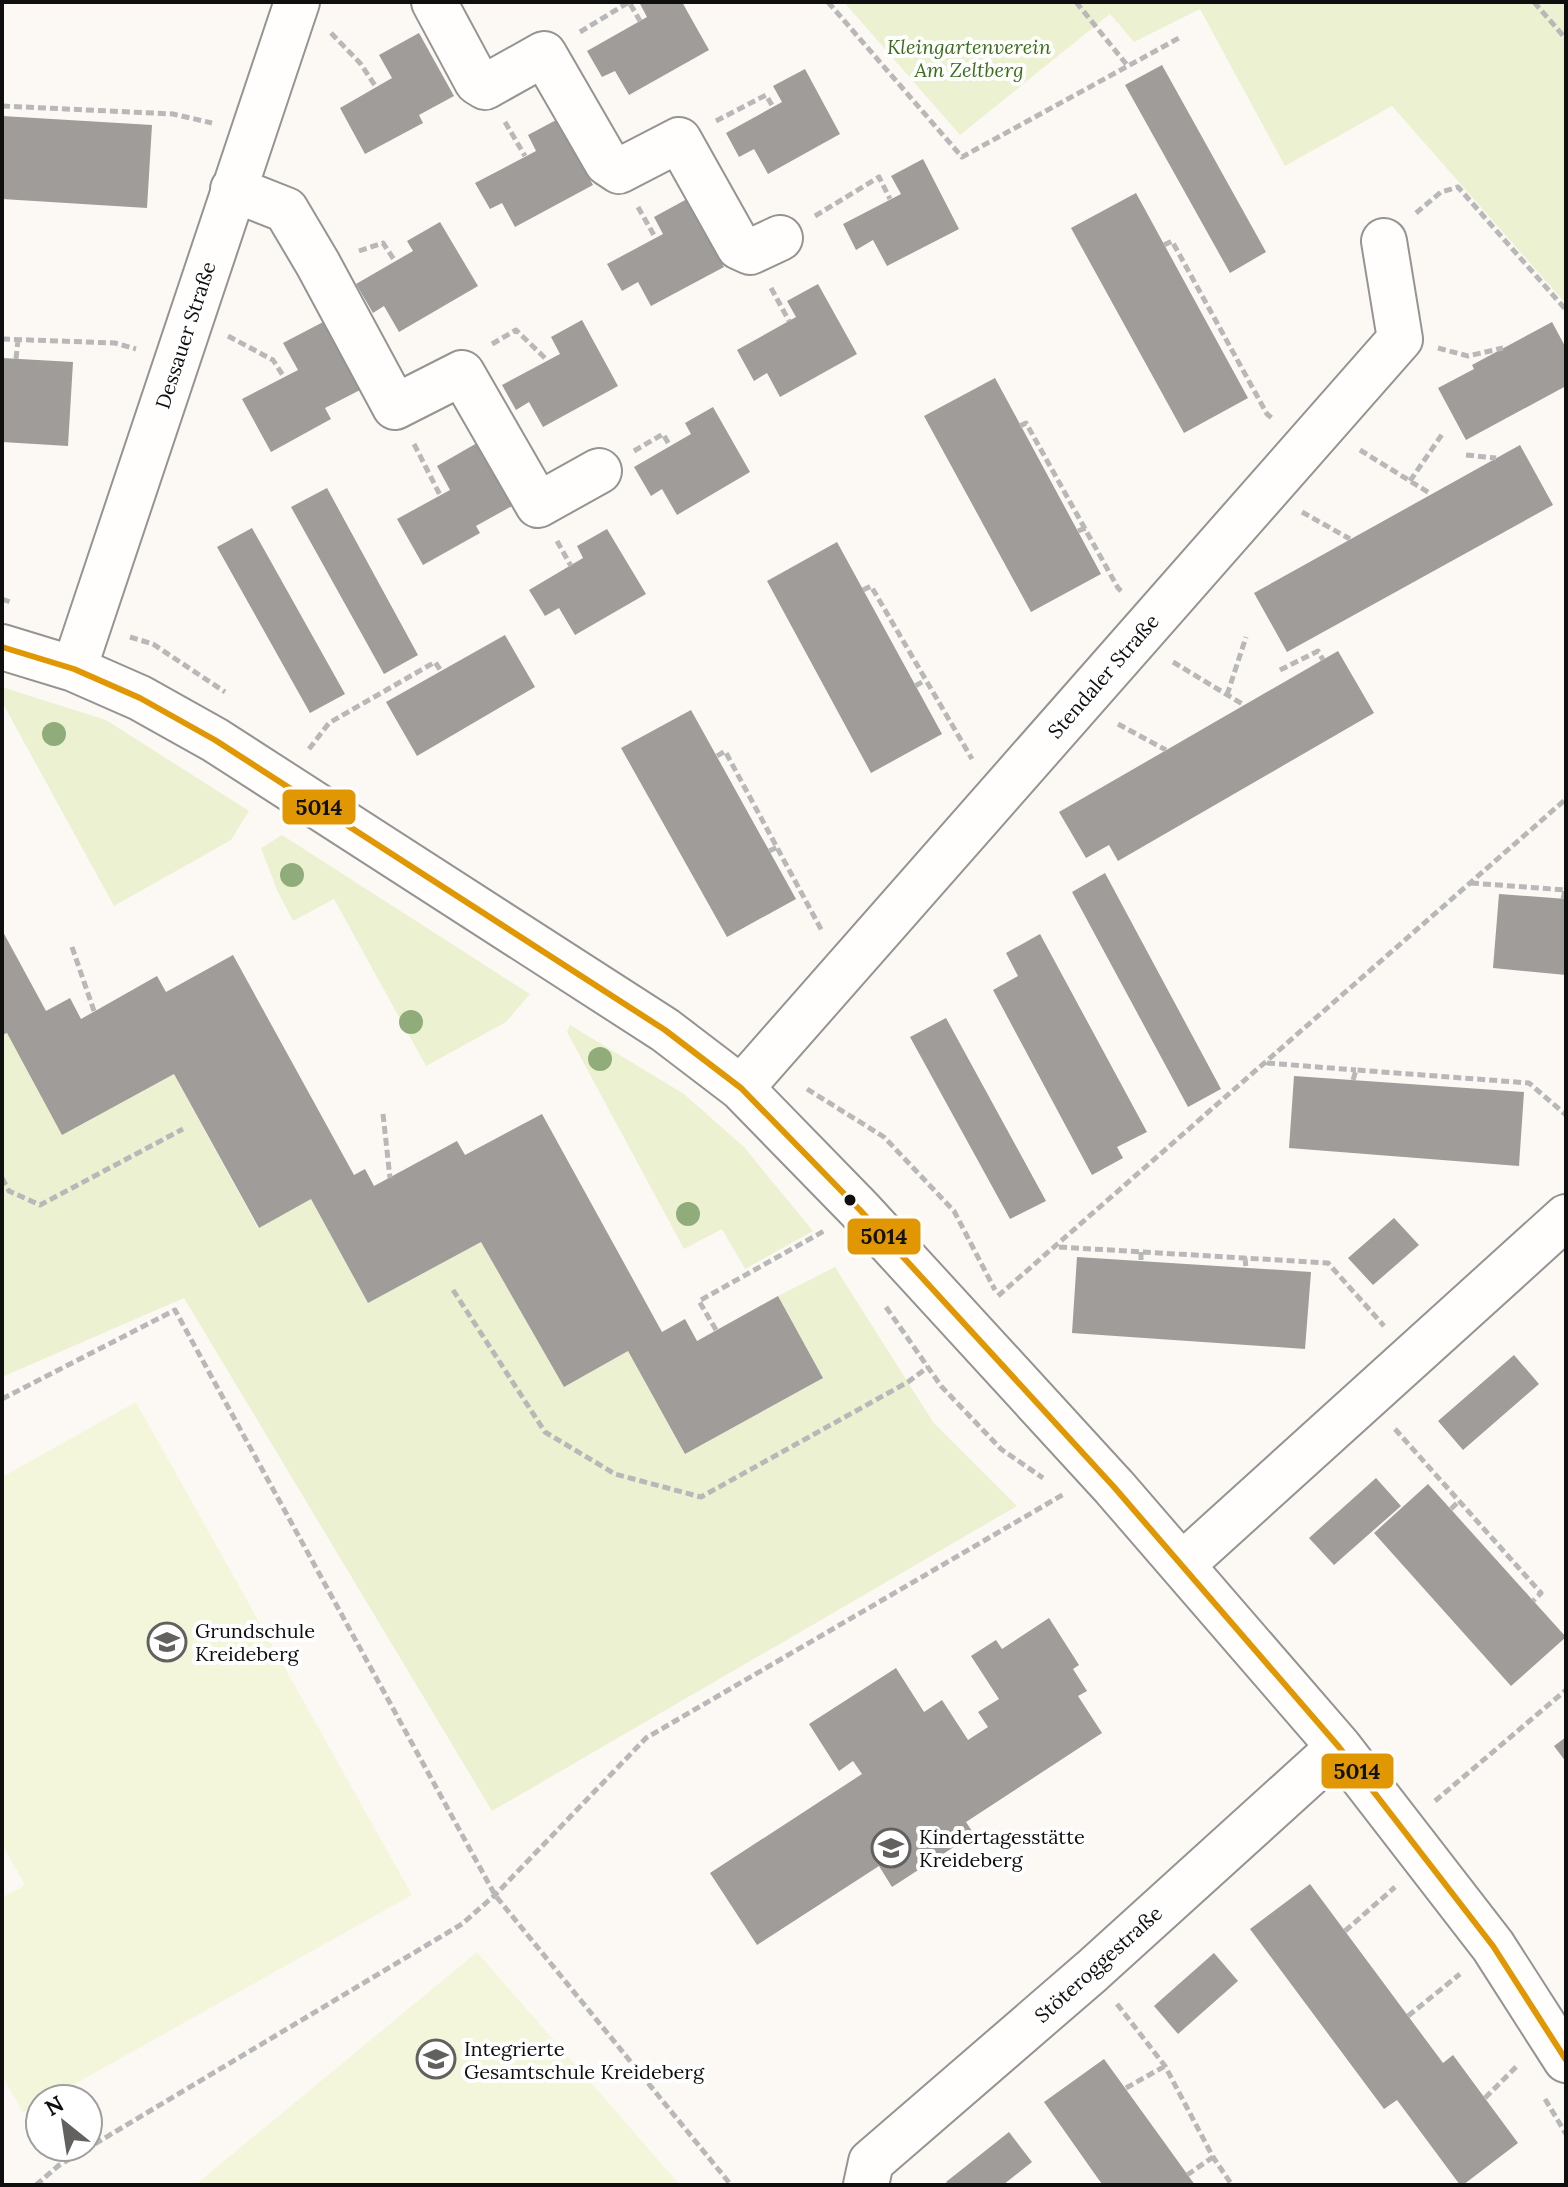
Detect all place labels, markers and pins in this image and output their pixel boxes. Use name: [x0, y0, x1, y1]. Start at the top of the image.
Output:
unlabelled marker: [842, 1192, 858, 1208]
place label: Grundschule Kreideberg: [195, 1618, 315, 1666]
school or university icon: Grundschule Kreideberg: [146, 1621, 188, 1663]
place label: Kindertagesstätte Kreideberg: [919, 1824, 1085, 1872]
school or university icon: Kindertagesstätte Kreideberg: [870, 1827, 912, 1869]
place label: Integrierte Gesamtschule Kreideberg: [464, 2036, 705, 2084]
school or university icon: Integrierte Gesamtschule Kreideberg: [415, 2038, 457, 2080]

